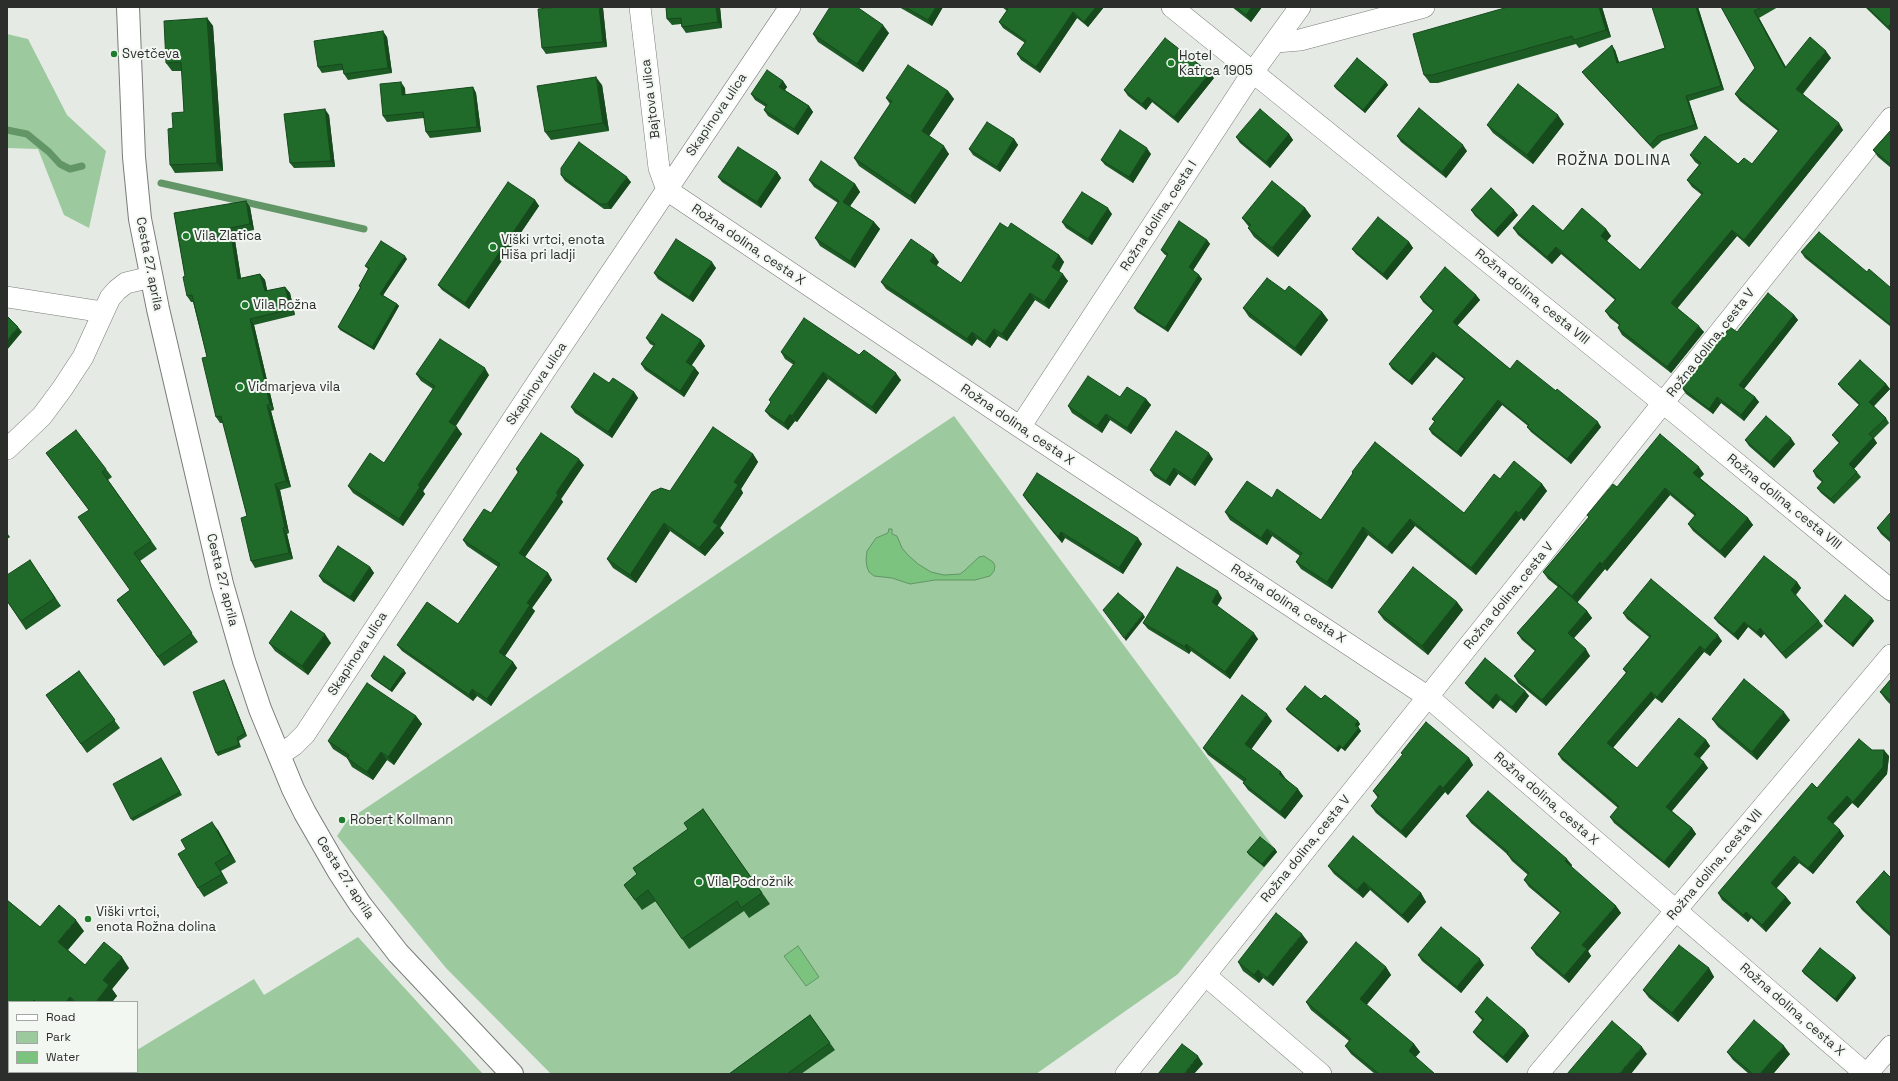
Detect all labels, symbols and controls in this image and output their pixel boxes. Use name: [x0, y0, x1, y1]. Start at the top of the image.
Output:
place label: Svetčeva: [122, 46, 179, 62]
place label: Hotel Katrca 1905: [1179, 48, 1253, 79]
marker: Svetčeva: [109, 49, 119, 59]
street label: Bajtova ulica: [638, 58, 664, 140]
marker: Hotel Katrca 1905: [1166, 58, 1176, 68]
street label: Skapinova ulica: [683, 71, 751, 159]
district label: ROŽNA DOLINA: [1557, 152, 1671, 170]
street label: Rožna dolina, cesta I: [1117, 158, 1201, 274]
street label: Rožna dolina, cesta X: [688, 201, 808, 289]
street label: Cesta 27. aprila: [132, 216, 166, 312]
place label: Vila Zlatica: [194, 228, 261, 244]
marker: Vila Zlatica: [181, 231, 191, 241]
place label: Viški vrtci, enota Hiša pri ladji: [501, 232, 605, 263]
marker: Viški vrtci, enota Hiša pri ladji: [488, 242, 498, 252]
street label: Rožna dolina, cesta VIII: [1472, 246, 1592, 348]
street label: Rožna dolina, cesta V: [1664, 286, 1758, 400]
place label: Vila Rožna: [253, 297, 316, 313]
marker: Vila Rožna: [240, 300, 250, 310]
street label: Skapinova ulica: [503, 340, 571, 428]
place label: Vidmarjeva vila: [248, 379, 340, 395]
street label: Rožna dolina, cesta X: [957, 381, 1077, 469]
marker: Vidmarjeva vila: [235, 382, 245, 392]
street label: Rožna dolina, cesta VIII: [1724, 451, 1844, 553]
street label: Cesta 27. aprila: [203, 532, 241, 628]
street label: Rožna dolina, cesta V: [1461, 539, 1557, 653]
street label: Rožna dolina, cesta X: [1228, 561, 1348, 647]
street label: Skapinova ulica: [325, 609, 391, 699]
street label: Rožna dolina, cesta X: [1490, 749, 1602, 849]
street label: Rožna dolina, cesta V: [1258, 792, 1354, 906]
street label: Rožna dolina, cesta VII: [1664, 806, 1766, 924]
place label: Robert Kollmann: [350, 812, 453, 828]
marker: Robert Kollmann: [337, 815, 347, 825]
street label: Cesta 27. aprila: [313, 834, 377, 922]
place label: Vila Podrožnik: [707, 874, 794, 890]
marker: Vila Podrožnik: [694, 877, 704, 887]
place label: Viški vrtci, enota Rožna dolina: [96, 904, 216, 935]
marker: Viški vrtci, enota Rožna dolina: [83, 914, 93, 924]
street label: Rožna dolina, cesta X: [1736, 960, 1848, 1060]
legend: [8, 1001, 138, 1073]
text: Road: [46, 1009, 75, 1025]
text: Park: [46, 1029, 71, 1045]
text: Water: [46, 1049, 80, 1065]

